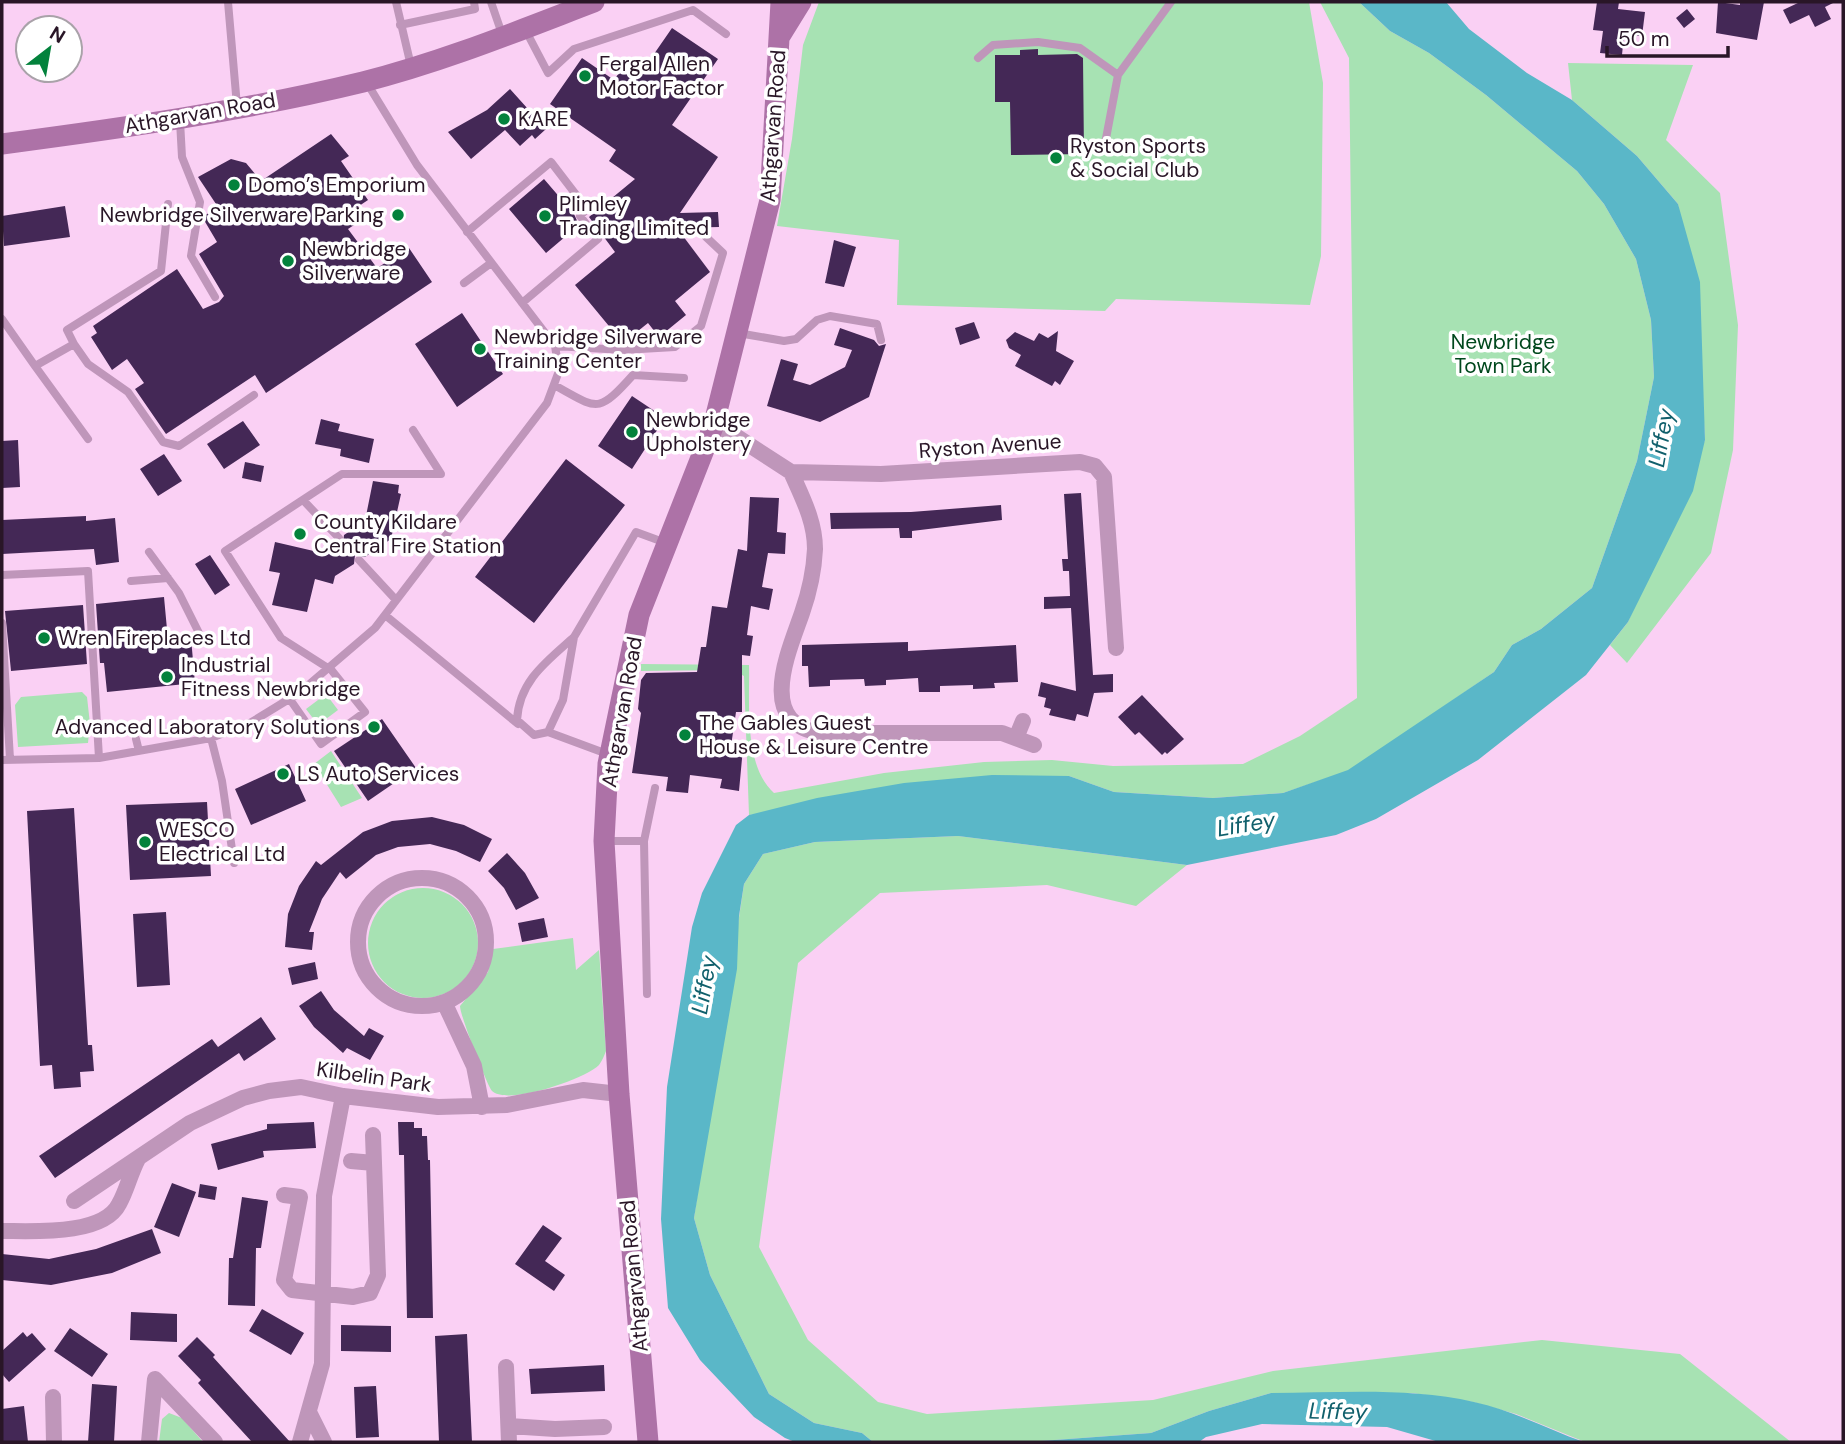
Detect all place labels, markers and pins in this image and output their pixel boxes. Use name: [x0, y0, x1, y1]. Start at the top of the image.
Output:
place label: Fergal Allen Motor Factor: [599, 50, 724, 102]
marker: Fergal Allen Motor Factor: [577, 68, 593, 84]
place label: KARE: [518, 105, 569, 133]
marker: KARE: [496, 111, 512, 127]
place label: Ryston Sports & Social Club: [1070, 132, 1206, 184]
marker: Ryston Sports & Social Club: [1048, 150, 1064, 166]
place label: Domo’s Emporium: [248, 171, 425, 199]
marker: Domo’s Emporium: [226, 177, 242, 193]
place label: Plimley Trading Limited: [559, 190, 709, 242]
place label: Newbridge Silverware Parking: [100, 201, 384, 229]
marker: Newbridge Silverware Parking: [390, 207, 406, 223]
marker: Plimley Trading Limited: [537, 208, 553, 224]
place label: Newbridge Silverware: [302, 235, 406, 287]
marker: Newbridge Silverware: [280, 253, 296, 269]
place label: Newbridge Silverware Training Center: [494, 323, 703, 375]
marker: Newbridge Silverware Training Center: [472, 341, 488, 357]
place label: Newbridge Upholstery: [646, 406, 752, 458]
marker: Newbridge Upholstery: [624, 424, 640, 440]
place label: County Kildare Central Fire Station: [314, 508, 501, 560]
marker: County Kildare Central Fire Station: [292, 526, 308, 542]
place label: Wren Fireplaces Ltd: [58, 624, 251, 652]
marker: Wren Fireplaces Ltd: [36, 630, 52, 646]
place label: Industrial Fitness Newbridge: [181, 651, 361, 703]
marker: Industrial Fitness Newbridge: [159, 669, 175, 685]
place label: The Gables Guest House & Leisure Centre: [699, 709, 929, 761]
place label: Advanced Laboratory Solutions: [55, 713, 360, 741]
marker: Advanced Laboratory Solutions: [366, 719, 382, 735]
marker: The Gables Guest House & Leisure Centre: [677, 727, 693, 743]
place label: LS Auto Services: [297, 760, 459, 788]
marker: LS Auto Services: [275, 766, 291, 782]
place label: WESCO Electrical Ltd: [159, 816, 285, 868]
marker: WESCO Electrical Ltd: [137, 834, 153, 850]

